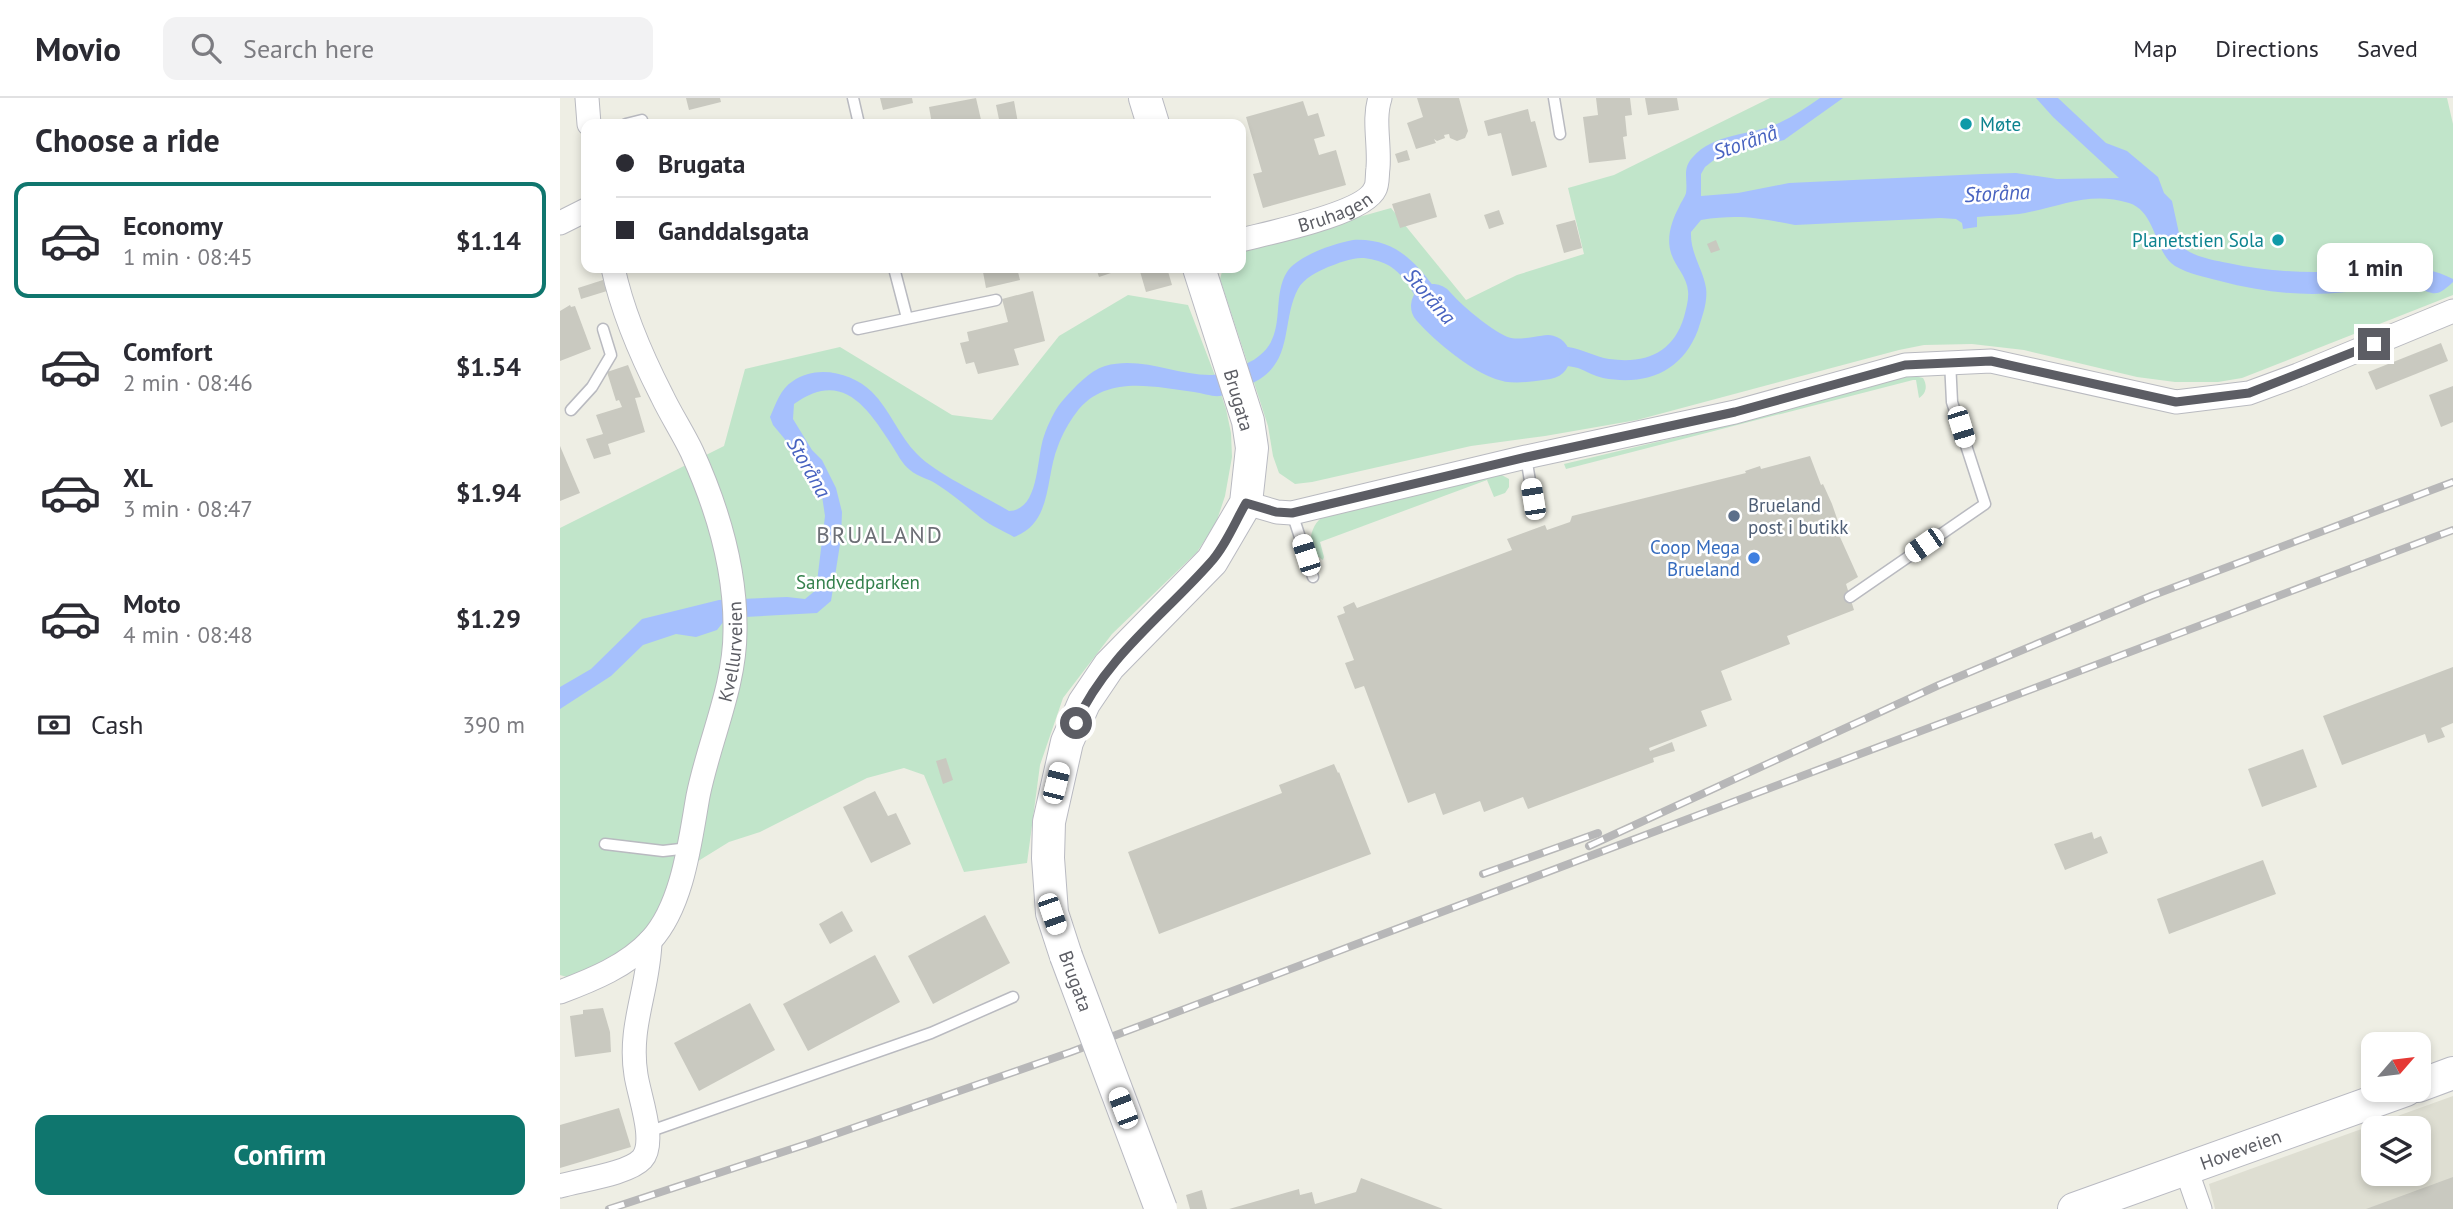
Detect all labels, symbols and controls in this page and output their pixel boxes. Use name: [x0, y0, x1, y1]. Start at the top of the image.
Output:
search box: [163, 17, 653, 80]
text: Movio: [35, 27, 121, 70]
icon: search: [187, 29, 225, 67]
text: Search here: [243, 32, 374, 65]
text: Map: [2133, 33, 2177, 64]
text: Directions: [2215, 33, 2319, 64]
text: Saved: [2357, 33, 2418, 64]
place label: Møte: [1980, 112, 2021, 136]
marker: Møte: [1958, 116, 1974, 132]
water label: Storånå: [1709, 118, 1781, 165]
text: Choose a ride: [35, 119, 220, 161]
text: Brugata: [658, 147, 745, 180]
water label: Storåna: [1963, 178, 2031, 208]
street label: Bruhagen: [1295, 186, 1377, 237]
icon: car: [39, 209, 102, 272]
text: Economy: [123, 209, 223, 242]
text: Ganddalsgata: [658, 214, 809, 247]
text: $1.14: [456, 224, 521, 257]
place label: Planetstien Sola: [2132, 228, 2264, 252]
marker: Planetstien Sola: [2270, 232, 2286, 248]
text: 1 min · 08:45: [123, 242, 253, 271]
callout: 1 min: [2316, 243, 2432, 292]
text: 1 min: [2347, 253, 2403, 282]
water label: Storåna: [1398, 262, 1462, 330]
route end: [2358, 328, 2390, 360]
icon: car: [39, 335, 102, 398]
text: Comfort: [123, 335, 213, 368]
text: $1.54: [456, 350, 521, 383]
street label: Brugata: [1219, 366, 1259, 434]
text: 2 min · 08:46: [123, 368, 253, 397]
car: [1945, 404, 1978, 450]
water label: Storåna: [781, 432, 838, 503]
icon: car: [39, 461, 102, 524]
text: XL: [123, 461, 153, 494]
text: $1.94: [456, 476, 521, 509]
car: [1520, 477, 1547, 521]
place label: Brueland post i butikk: [1748, 493, 1848, 539]
text: 3 min · 08:47: [123, 494, 253, 523]
marker: Brueland post i butikk: [1726, 508, 1742, 524]
district label: BRUALAND: [816, 520, 944, 549]
car: [1901, 524, 1948, 566]
car: [1290, 532, 1323, 578]
place label: Coop Mega Brueland: [1650, 535, 1740, 581]
marker: Coop Mega Brueland: [1746, 550, 1762, 566]
park label: Sandvedparken: [796, 570, 920, 594]
icon: car: [39, 587, 102, 650]
text: Moto: [123, 587, 181, 620]
street label: Kvellurveien: [713, 601, 747, 704]
text: $1.29: [456, 602, 521, 635]
text: 4 min · 08:48: [123, 620, 253, 649]
icon: cash: [35, 706, 73, 744]
route start: [1060, 707, 1092, 739]
text: Cash: [91, 708, 143, 741]
text: 390 m: [463, 710, 525, 739]
car: [1041, 760, 1072, 806]
car: [1036, 891, 1069, 937]
street label: Brugata: [1054, 947, 1098, 1015]
north arrow: [2361, 1032, 2431, 1102]
map controls: [2361, 1032, 2431, 1186]
car: [1106, 1085, 1141, 1131]
button: Confirm: [35, 1115, 525, 1195]
button: layers: [2361, 1116, 2431, 1186]
street label: Hoveveien: [2197, 1124, 2285, 1175]

